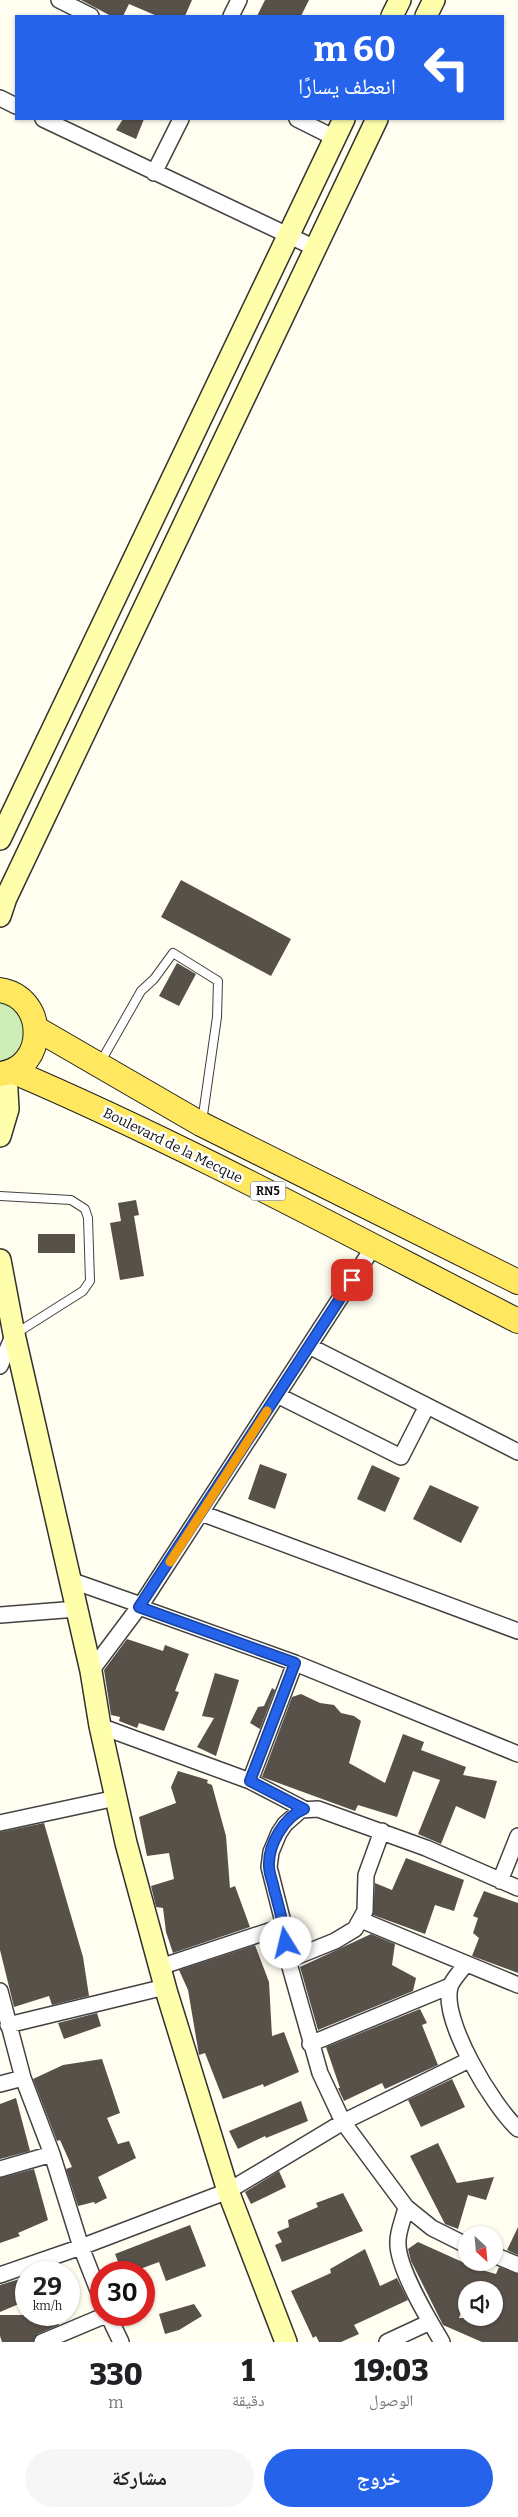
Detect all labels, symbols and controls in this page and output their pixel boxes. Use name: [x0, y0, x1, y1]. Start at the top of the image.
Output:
text: 60 m: [313, 28, 396, 70]
icon: left: [414, 35, 479, 100]
text: انعطف يسارًا: [298, 73, 396, 100]
street label: Boulevard de la Mecque: [100, 1104, 245, 1187]
road number: RN5: [250, 1182, 286, 1200]
pin: [331, 1259, 373, 1301]
icon: arrive: [338, 1266, 366, 1294]
position arrow: [259, 1916, 311, 1968]
north arrow: [458, 2226, 502, 2271]
map controls: [458, 2226, 503, 2326]
speed limit sign: 30: [90, 2261, 155, 2326]
text: 29: [33, 2272, 62, 2302]
button: sound: [458, 2281, 503, 2326]
text: km/h: [33, 2299, 62, 2313]
text: 1: [242, 2353, 255, 2389]
text: 19:03: [354, 2353, 429, 2389]
text: 330: [89, 2357, 143, 2393]
text: دقيقة: [232, 2391, 265, 2410]
text: الوصول: [369, 2391, 413, 2410]
text: m: [108, 2393, 124, 2412]
button: مشاركة: [25, 2449, 254, 2507]
button: خروج: [264, 2449, 493, 2507]

